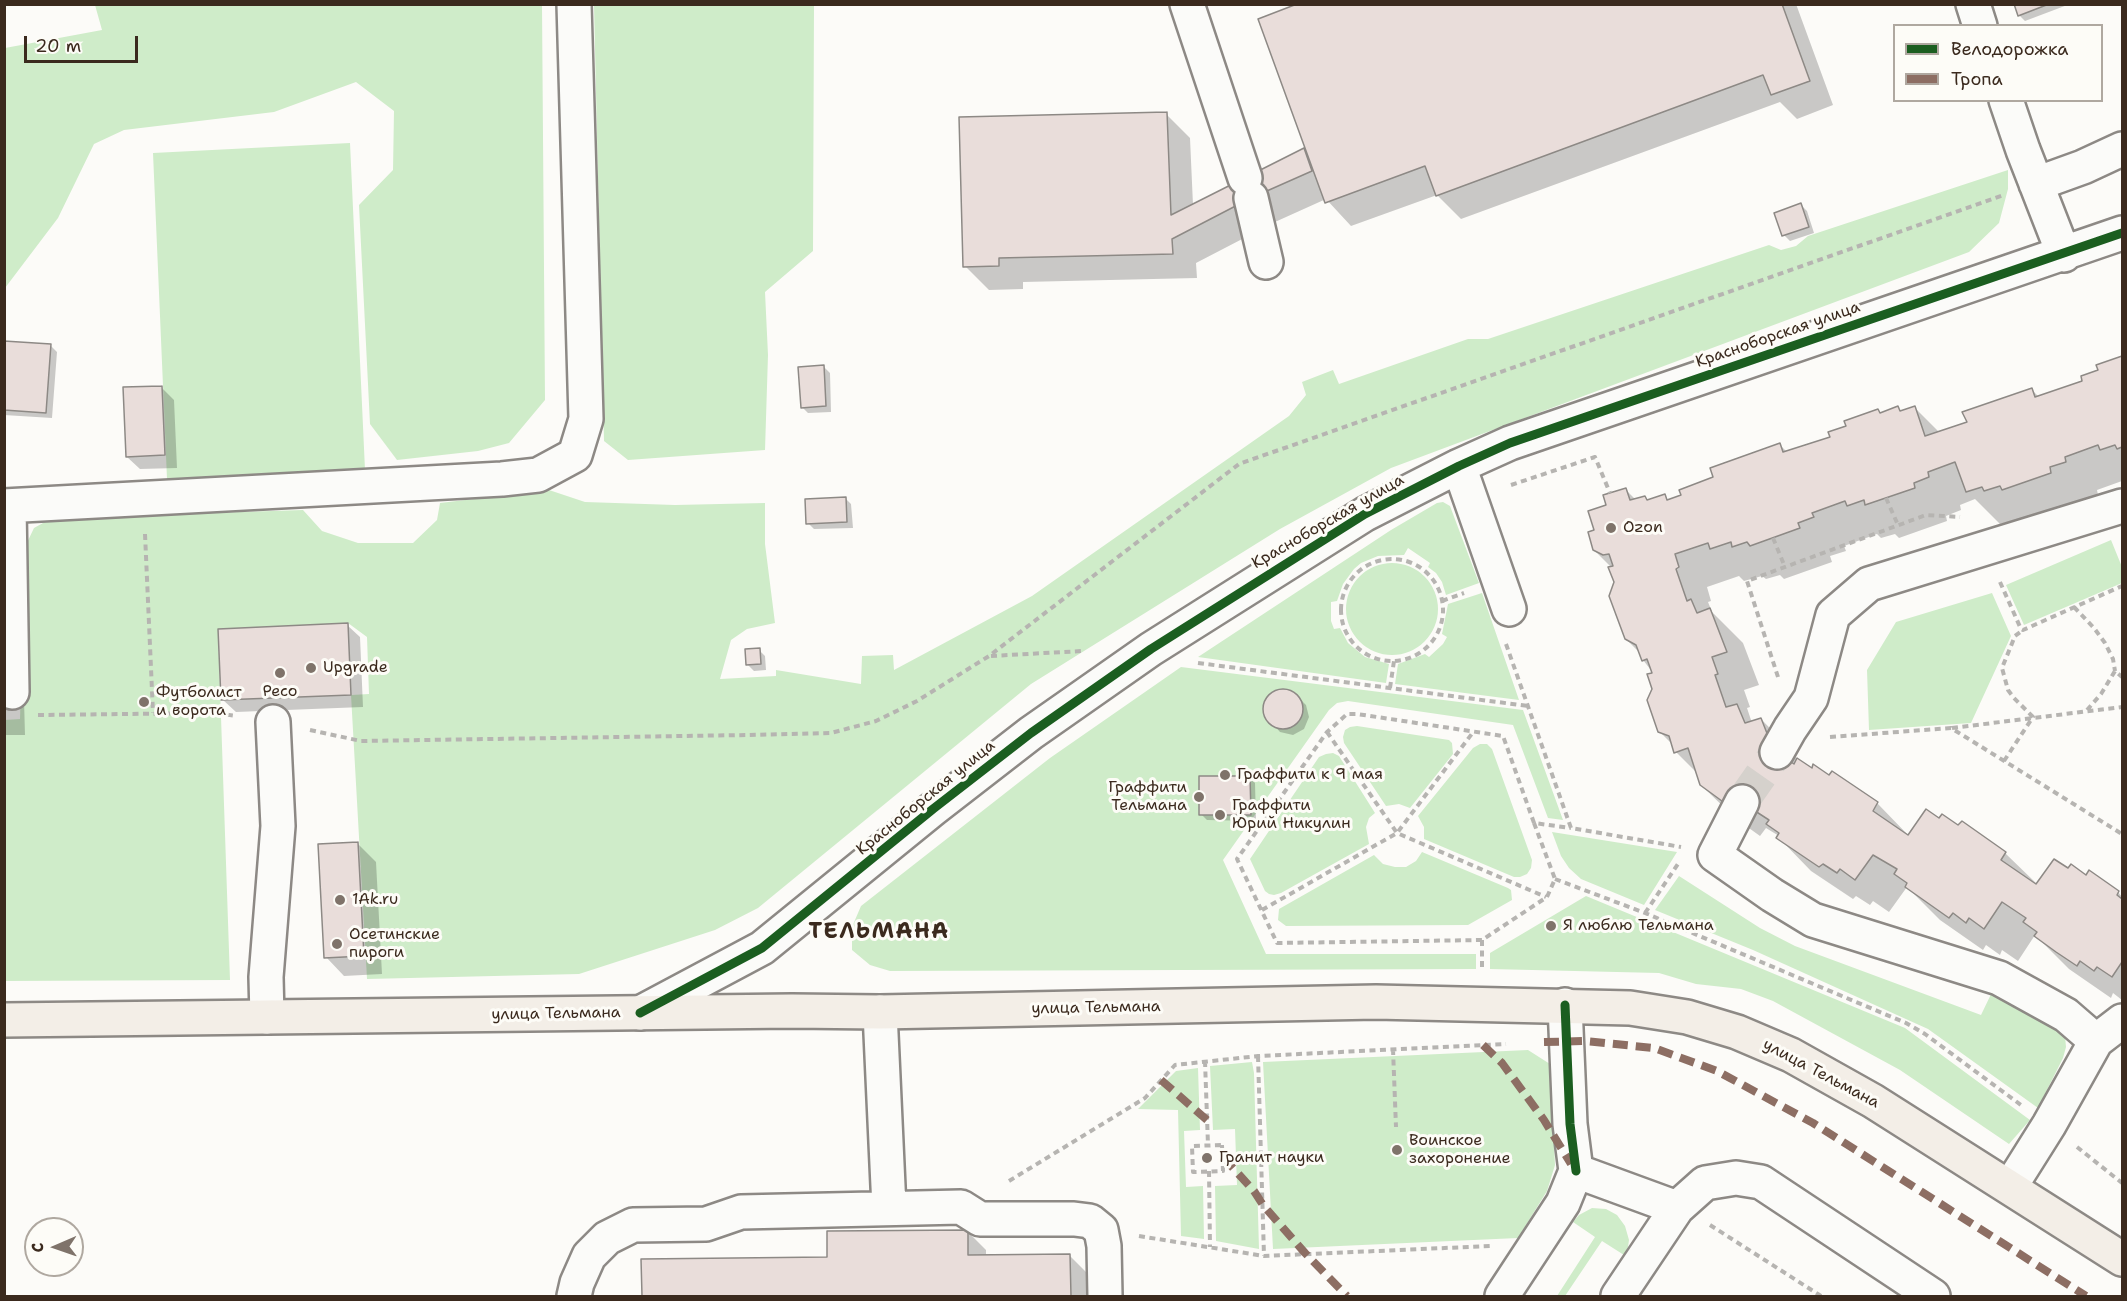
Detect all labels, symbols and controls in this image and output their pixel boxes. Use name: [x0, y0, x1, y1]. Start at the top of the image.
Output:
scale bar: [27, 24, 141, 62]
legend: [1893, 24, 2103, 102]
text: 20 m: [35, 34, 81, 58]
text: Велодорожка: [1951, 37, 2069, 61]
text: Тропа: [1951, 67, 2003, 91]
street label: Красноборская улица: [1693, 298, 1863, 372]
street label: Красноборская улица: [1249, 471, 1407, 573]
place label: Ozon: [1623, 518, 1663, 538]
marker: Ozon: [1604, 521, 1618, 535]
place label: Upgrade: [323, 658, 388, 678]
marker: Upgrade: [304, 661, 318, 675]
marker: Ресо: [273, 666, 287, 680]
place label: Ресо: [263, 682, 297, 702]
place label: Футболист и ворота: [156, 683, 242, 721]
marker: Футболист и ворота: [137, 695, 151, 709]
street label: Красноборская улица: [853, 736, 999, 860]
place label: Граффити к 9 мая: [1237, 765, 1383, 785]
marker: Граффити к 9 мая: [1218, 768, 1232, 782]
place label: Граффити Тельмана: [1108, 778, 1187, 816]
marker: Граффити Тельмана: [1192, 790, 1206, 804]
place label: Граффити Юрий Никулин: [1232, 796, 1351, 834]
marker: Граффити Юрий Никулин: [1213, 808, 1227, 822]
place label: 1Ak.ru: [352, 890, 398, 910]
marker: 1Ak.ru: [333, 893, 347, 907]
place label: Я люблю Тельмана: [1563, 916, 1714, 936]
district label: ТЕЛЬМАНА: [808, 919, 950, 945]
marker: Я люблю Тельмана: [1544, 919, 1558, 933]
place label: Осетинские пироги: [349, 925, 440, 963]
marker: Осетинские пироги: [330, 937, 344, 951]
street label: улица Тельмана: [1031, 997, 1161, 1019]
street label: улица Тельмана: [491, 1003, 621, 1025]
street label: улица Тельмана: [1759, 1035, 1883, 1113]
place label: Воинское захоронение: [1409, 1131, 1511, 1169]
marker: Воинское захоронение: [1390, 1143, 1404, 1157]
place label: Гранит науки: [1219, 1148, 1324, 1168]
marker: Гранит науки: [1200, 1151, 1214, 1165]
north arrow: [24, 1217, 84, 1277]
text: С: [27, 1242, 48, 1253]

